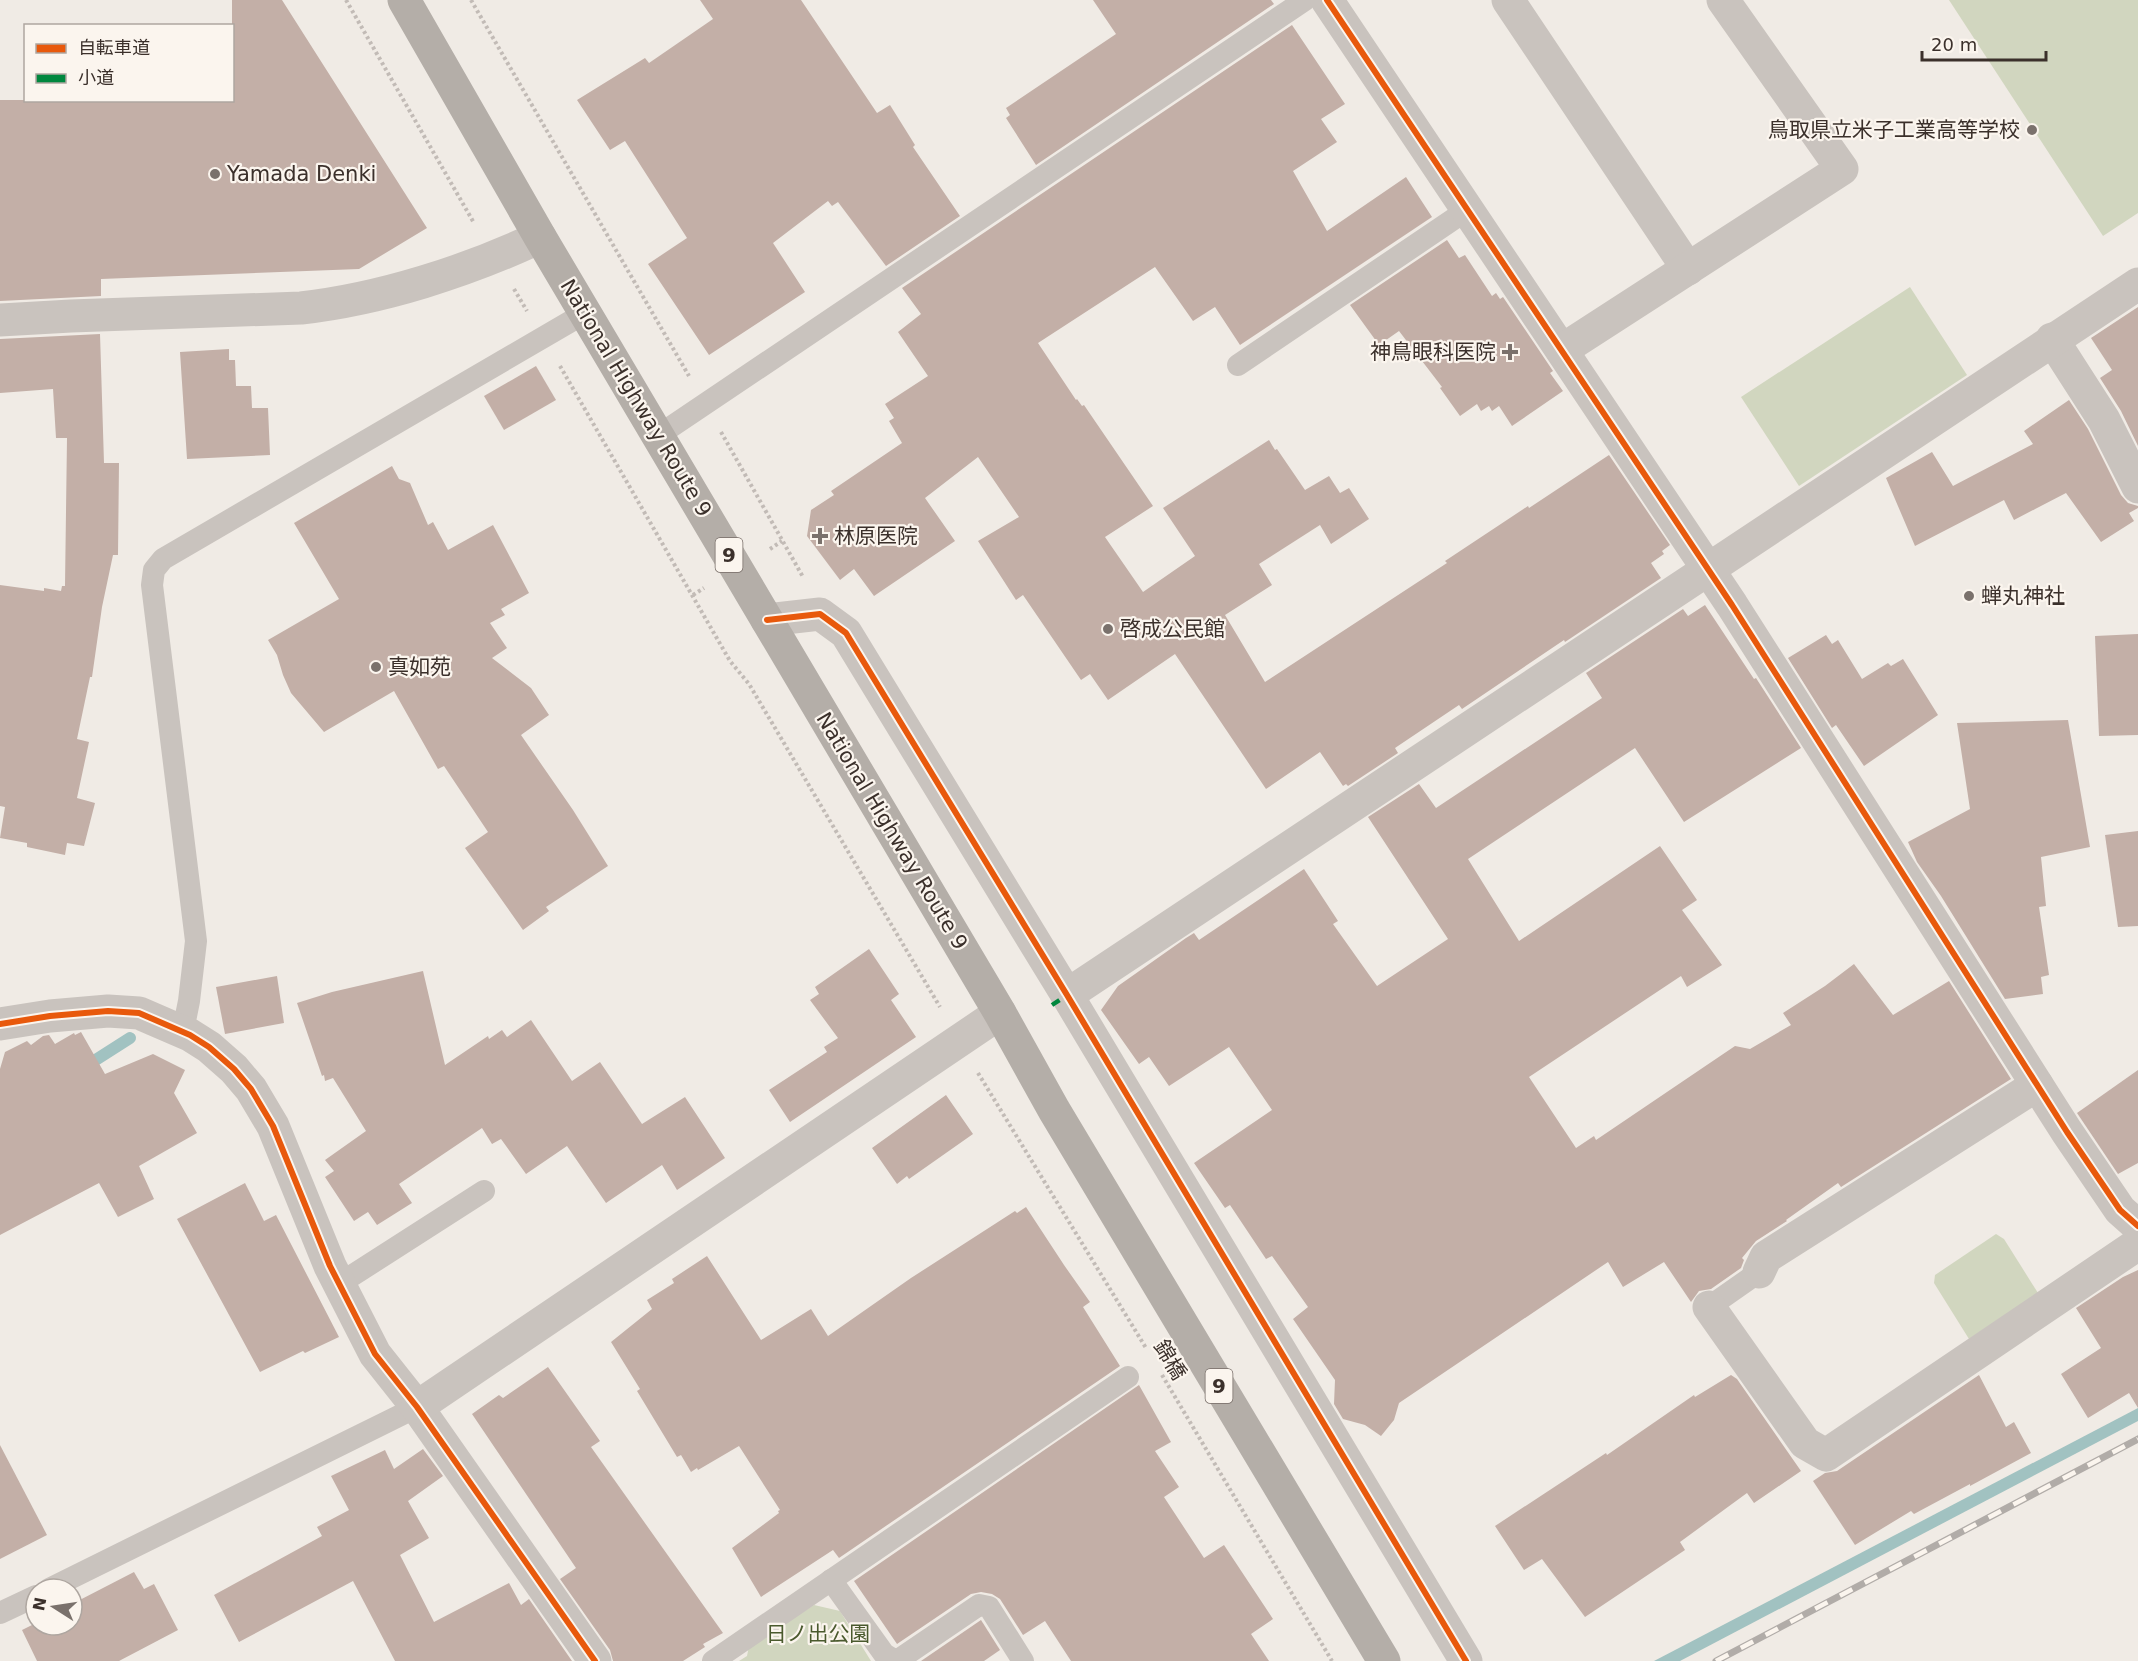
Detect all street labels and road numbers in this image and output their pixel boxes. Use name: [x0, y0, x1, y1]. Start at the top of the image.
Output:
street label: National Highway Route 9: [556, 275, 716, 521]
road number: 9: [716, 538, 742, 572]
street label: National Highway Route 9: [812, 708, 972, 954]
street label: 錦橋: [1149, 1336, 1191, 1384]
road number: 9: [1206, 1369, 1232, 1403]

